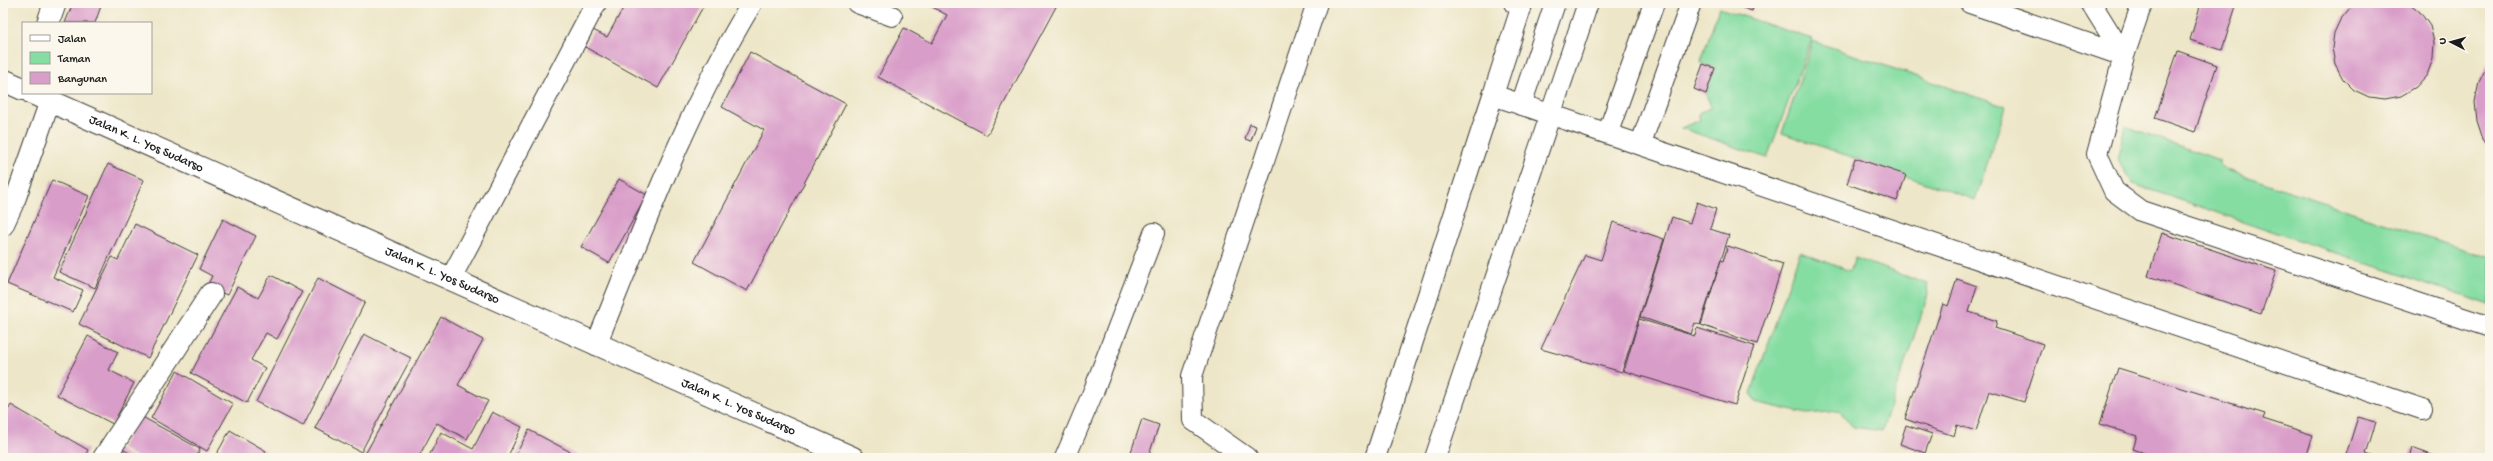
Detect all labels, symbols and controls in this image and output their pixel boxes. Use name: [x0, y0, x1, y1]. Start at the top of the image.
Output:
legend: [22, 22, 152, 94]
north arrow: [2431, 22, 2471, 62]
text: Jalan: [58, 33, 86, 47]
text: U: [2437, 37, 2449, 45]
text: Taman: [57, 53, 90, 67]
text: Bangunan: [57, 73, 107, 87]
street label: Jalan K. L. Yos Sudarso: [87, 112, 206, 176]
street label: Jalan K. L. Yos Sudarso: [383, 243, 502, 307]
street label: Jalan K. L. Yos Sudarso: [679, 375, 798, 439]

